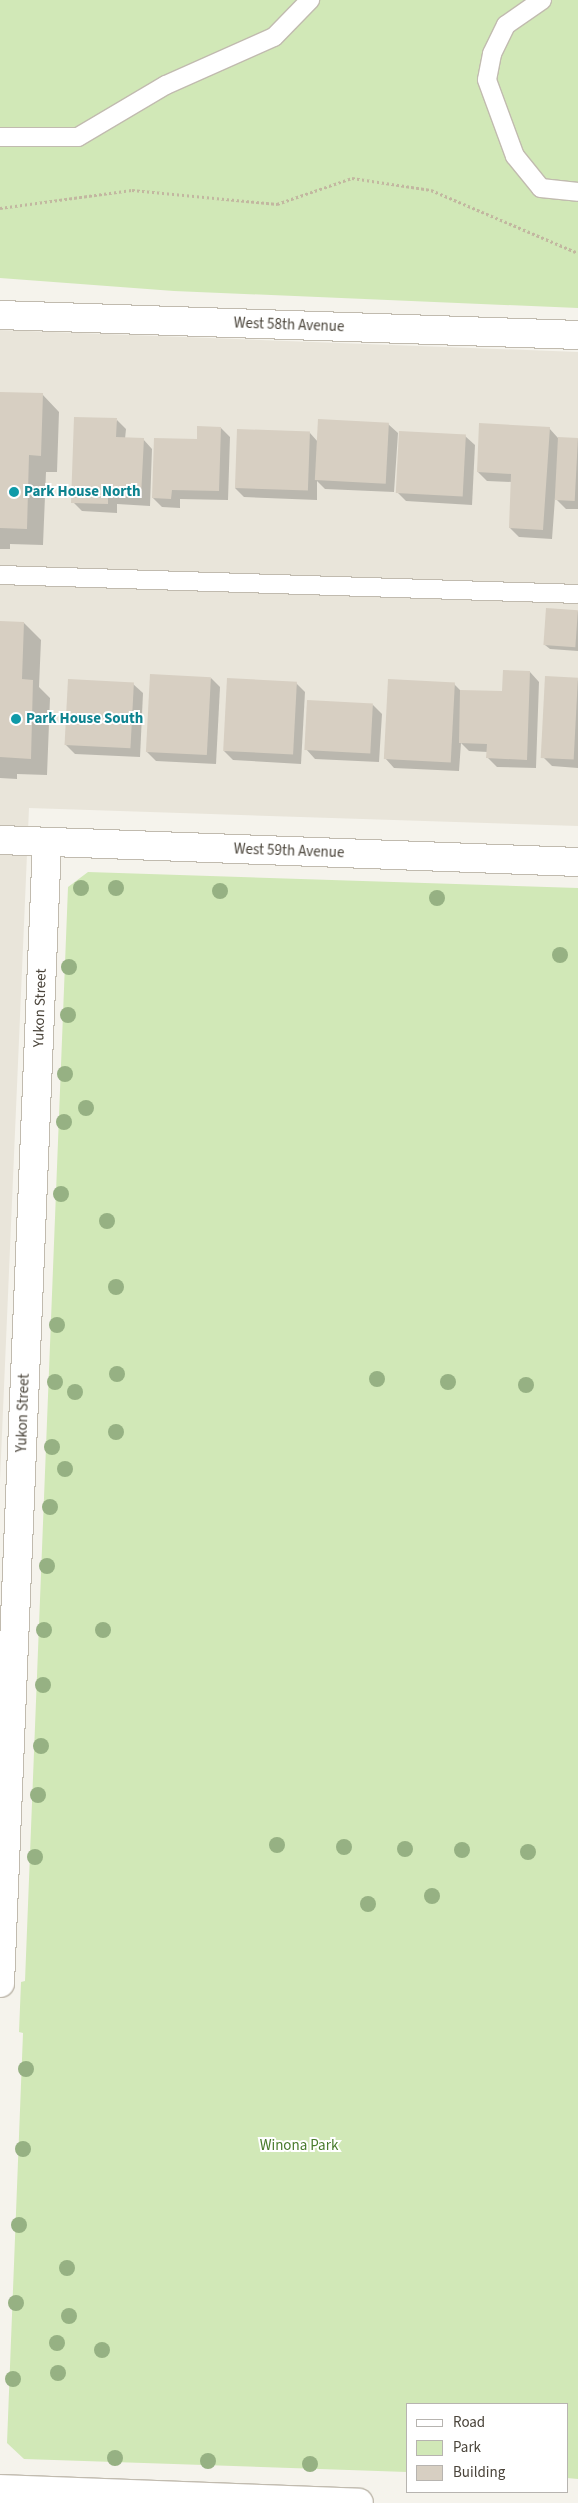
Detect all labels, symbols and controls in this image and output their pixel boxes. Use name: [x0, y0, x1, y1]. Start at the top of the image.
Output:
street label: West 58th Avenue: [233, 314, 345, 336]
place label: Park House North: [24, 483, 140, 501]
marker: Park House North: [8, 486, 20, 498]
place label: Park House South: [26, 710, 143, 728]
marker: Park House South: [10, 713, 22, 725]
street label: West 59th Avenue: [233, 840, 345, 862]
street label: Yukon Street: [30, 968, 50, 1048]
street label: Yukon Street: [13, 1373, 33, 1453]
park label: Winona Park: [260, 2137, 338, 2155]
legend: [406, 2403, 568, 2493]
text: Road: [453, 2412, 485, 2433]
text: Park: [453, 2437, 481, 2458]
text: Building: [453, 2462, 505, 2483]

